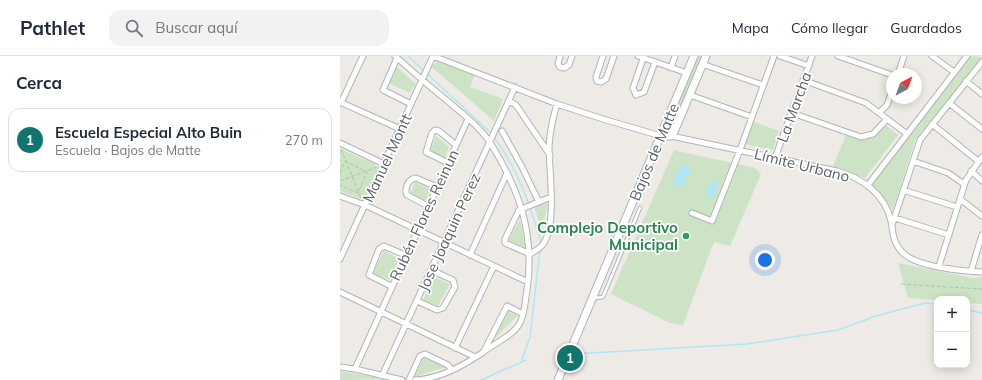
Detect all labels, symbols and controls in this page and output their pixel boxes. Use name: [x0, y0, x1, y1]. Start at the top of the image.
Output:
search box: [109, 10, 389, 46]
text: Pathlet: [20, 16, 85, 40]
icon: search: [123, 17, 145, 39]
text: Buscar aquí: [155, 18, 237, 37]
text: Mapa: [732, 19, 769, 37]
text: Cómo llegar: [791, 19, 868, 37]
text: Guardados: [890, 19, 962, 37]
north arrow: [886, 68, 922, 104]
street label: La Marcha: [772, 69, 816, 145]
text: Cerca: [16, 72, 62, 93]
street label: Bajos de Matte: [625, 100, 683, 204]
street label: Manuel Montt: [358, 111, 416, 205]
text: Escuela Especial Alto Buin: [55, 123, 242, 142]
text: 1: [26, 132, 34, 148]
text: 270 m: [285, 132, 323, 148]
text: Escuela · Bajos de Matte: [55, 142, 201, 158]
street label: Límite Urbano: [752, 144, 852, 186]
street label: Rubén Flores Reinun: [385, 146, 463, 284]
street label: Jose Joaquin Perez: [413, 170, 485, 294]
place label: Complejo Deportivo Municipal: [537, 218, 678, 254]
marker: Complejo Deportivo Municipal: [681, 231, 691, 241]
your location: [755, 250, 775, 270]
map controls: [934, 296, 970, 368]
button: +: [934, 296, 970, 332]
button: −: [934, 332, 970, 368]
pin: 1: [557, 343, 583, 373]

